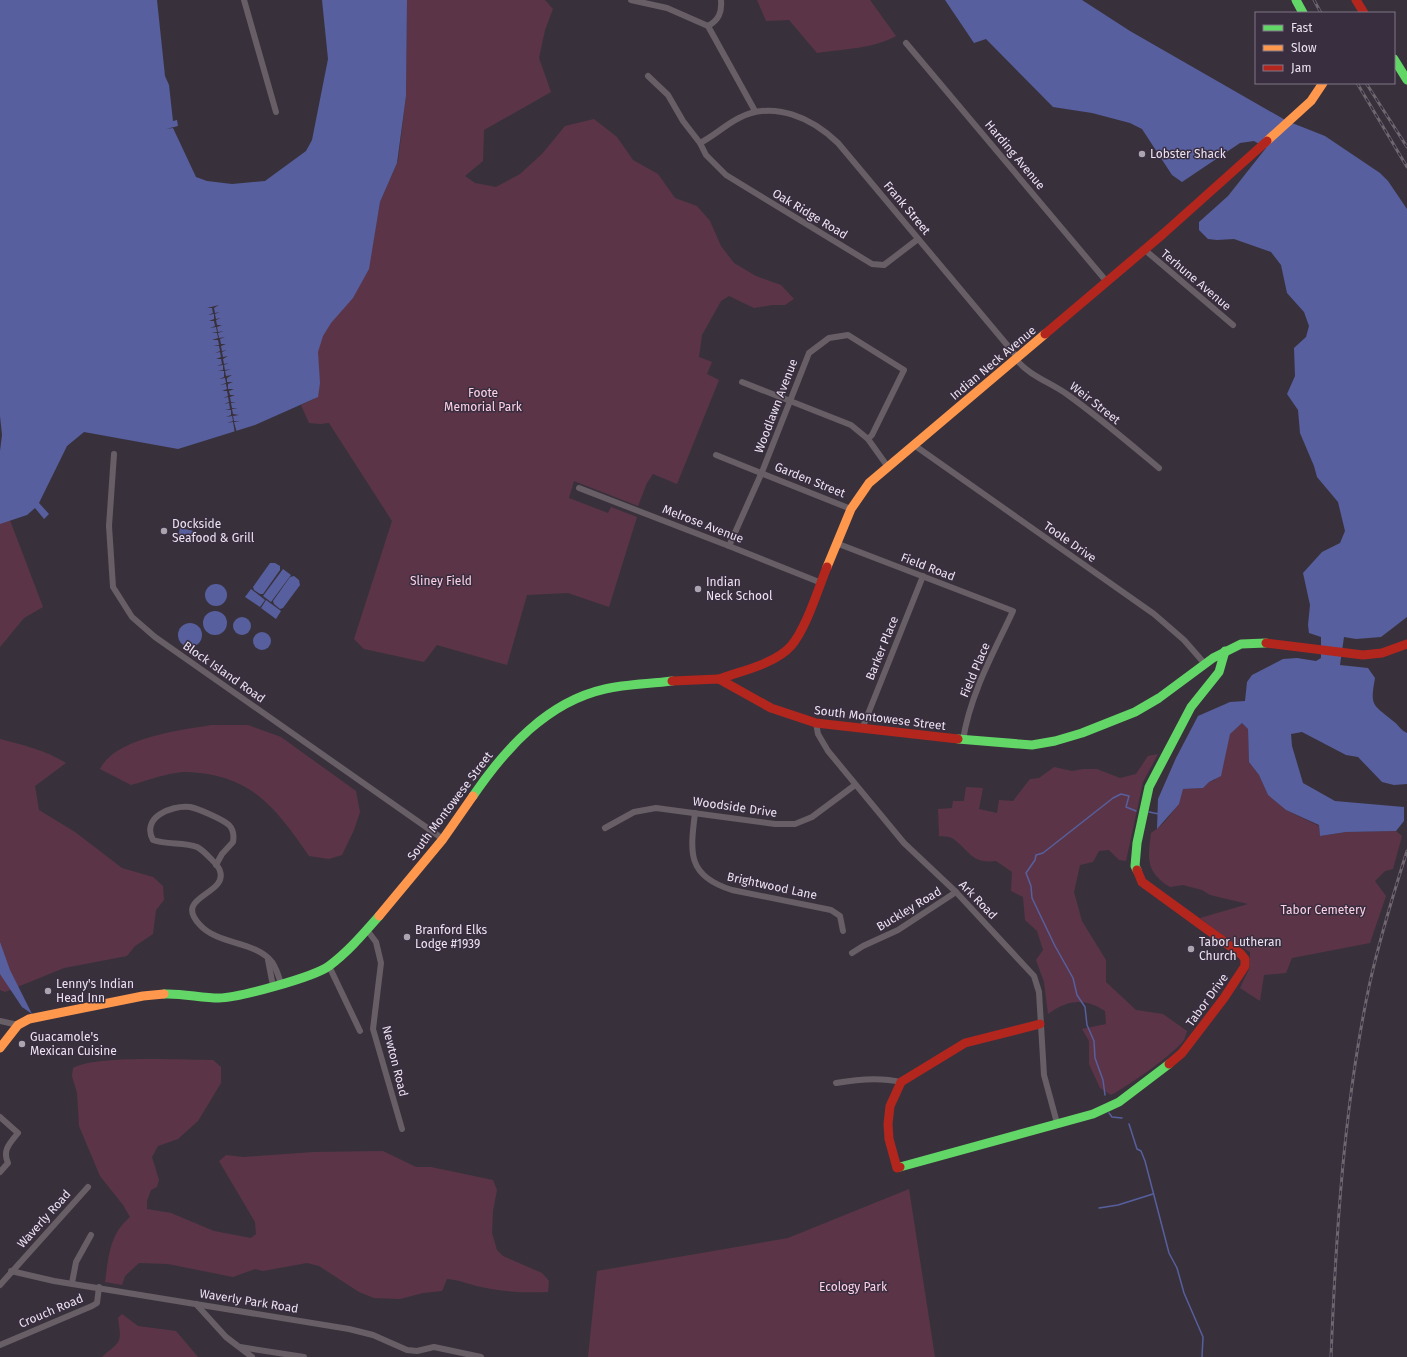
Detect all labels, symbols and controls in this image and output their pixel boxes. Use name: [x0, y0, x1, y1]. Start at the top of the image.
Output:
legend: [1255, 12, 1395, 84]
text: Fast: [1291, 21, 1313, 35]
text: Slow: [1291, 41, 1317, 55]
text: Jam: [1291, 61, 1311, 75]
street label: Harding Avenue: [982, 118, 1048, 192]
place label: Lobster Shack: [1150, 147, 1227, 161]
marker: Lobster Shack: [1137, 149, 1147, 159]
street label: Frank Street: [881, 179, 934, 238]
street label: Oak Ridge Road: [770, 186, 850, 242]
street label: Terhune Avenue: [1158, 247, 1234, 313]
street label: Indian Neck Avenue: [947, 323, 1039, 403]
street label: Woodlawn Avenue: [752, 357, 800, 455]
street label: Weir Street: [1067, 379, 1124, 427]
park label: Foote Memorial Park: [444, 386, 523, 414]
street label: Garden Street: [773, 459, 848, 501]
street label: Melrose Avenue: [660, 502, 746, 546]
place label: Dockside Seafood & Grill: [172, 517, 255, 545]
street label: Toole Drive: [1041, 519, 1099, 565]
marker: Dockside Seafood & Grill: [159, 526, 169, 536]
street label: Field Road: [899, 550, 957, 584]
park label: Sliney Field: [410, 574, 472, 588]
place label: Indian Neck School: [706, 575, 773, 603]
marker: Indian Neck School: [693, 584, 703, 594]
street label: Barker Place: [863, 614, 901, 682]
street label: Block Island Road: [180, 638, 268, 706]
street label: Field Place: [957, 641, 993, 699]
street label: South Montowese Street: [813, 703, 947, 733]
street label: South Montowese Street: [404, 748, 496, 863]
street label: Woodside Drive: [692, 794, 778, 820]
street label: Brightwood Lane: [726, 870, 818, 902]
street label: Ark Road: [956, 878, 1000, 922]
street label: Buckley Road: [874, 884, 944, 934]
park label: Tabor Cemetery: [1280, 903, 1366, 917]
place label: Branford Elks Lodge #1939: [415, 923, 488, 951]
marker: Branford Elks Lodge #1939: [402, 932, 412, 942]
place label: Tabor Lutheran Church: [1199, 935, 1282, 963]
marker: Tabor Lutheran Church: [1186, 944, 1196, 954]
street label: Tabor Drive: [1183, 971, 1231, 1029]
place label: Lenny's Indian Head Inn: [56, 977, 134, 1005]
marker: Lenny's Indian Head Inn: [43, 986, 53, 996]
street label: Newton Road: [379, 1024, 411, 1098]
place label: Guacamole's Mexican Cuisine: [30, 1030, 117, 1058]
marker: Guacamole's Mexican Cuisine: [17, 1039, 27, 1049]
street label: Waverly Road: [14, 1187, 74, 1251]
park label: Ecology Park: [819, 1280, 888, 1294]
street label: Waverly Park Road: [199, 1286, 299, 1316]
street label: Crouch Road: [17, 1291, 85, 1331]

